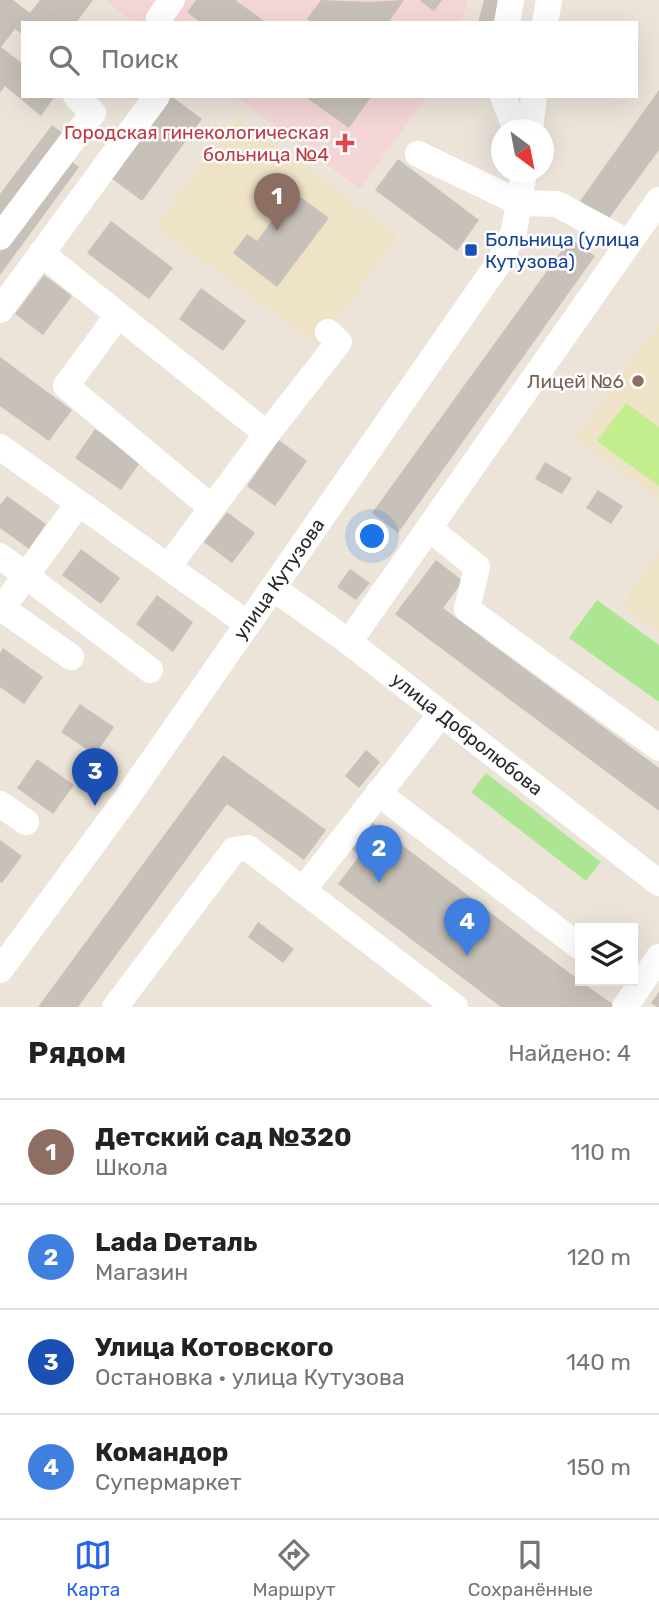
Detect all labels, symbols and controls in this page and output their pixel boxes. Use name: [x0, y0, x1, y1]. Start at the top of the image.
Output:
search box: [21, 21, 638, 98]
icon: search: [45, 41, 83, 79]
text: Поиск: [101, 44, 179, 75]
north arrow: [491, 119, 554, 182]
place label: Городская гинекологическая больница №4: [64, 121, 329, 166]
marker: Городская гинекологическая больница №4: [335, 133, 355, 153]
pin: 1: [254, 173, 300, 231]
place label: Больница (улица Кутузова): [485, 228, 640, 273]
marker: Больница (улица Кутузова): [463, 242, 479, 258]
place label: Лицей №6: [527, 370, 624, 393]
marker: Лицей №6: [630, 373, 646, 389]
street label: улица Кутузова: [229, 514, 329, 644]
your location: [355, 519, 389, 553]
street label: улица Добролюбова: [387, 668, 547, 800]
pin: 3: [72, 748, 118, 806]
pin: 2: [356, 825, 402, 883]
pin: 4: [444, 898, 490, 956]
map controls: [575, 923, 638, 986]
button: layers: [575, 923, 638, 986]
text: Рядом: [28, 1035, 126, 1071]
text: Найдено: 4: [508, 1039, 631, 1067]
text: Детский сад №320: [95, 1122, 352, 1153]
text: 1: [45, 1138, 57, 1166]
text: 110 m: [571, 1138, 631, 1166]
text: Школа: [95, 1153, 168, 1181]
text: Lada Dеталь: [95, 1227, 258, 1258]
text: 2: [44, 1243, 58, 1271]
text: 120 m: [567, 1243, 631, 1271]
text: Магазин: [95, 1258, 188, 1286]
text: Улица Котовского: [95, 1332, 334, 1363]
text: 3: [43, 1348, 59, 1376]
text: 140 m: [566, 1348, 631, 1376]
text: Остановка · улица Кутузова: [95, 1363, 405, 1391]
text: Командор: [95, 1437, 228, 1468]
text: 4: [43, 1453, 59, 1481]
text: 150 m: [567, 1453, 631, 1481]
text: Супермаркет: [95, 1468, 242, 1496]
tab: Карта: [66, 1536, 120, 1601]
tab: Маршрут: [253, 1536, 336, 1601]
tab: Сохранённые: [468, 1536, 593, 1601]

